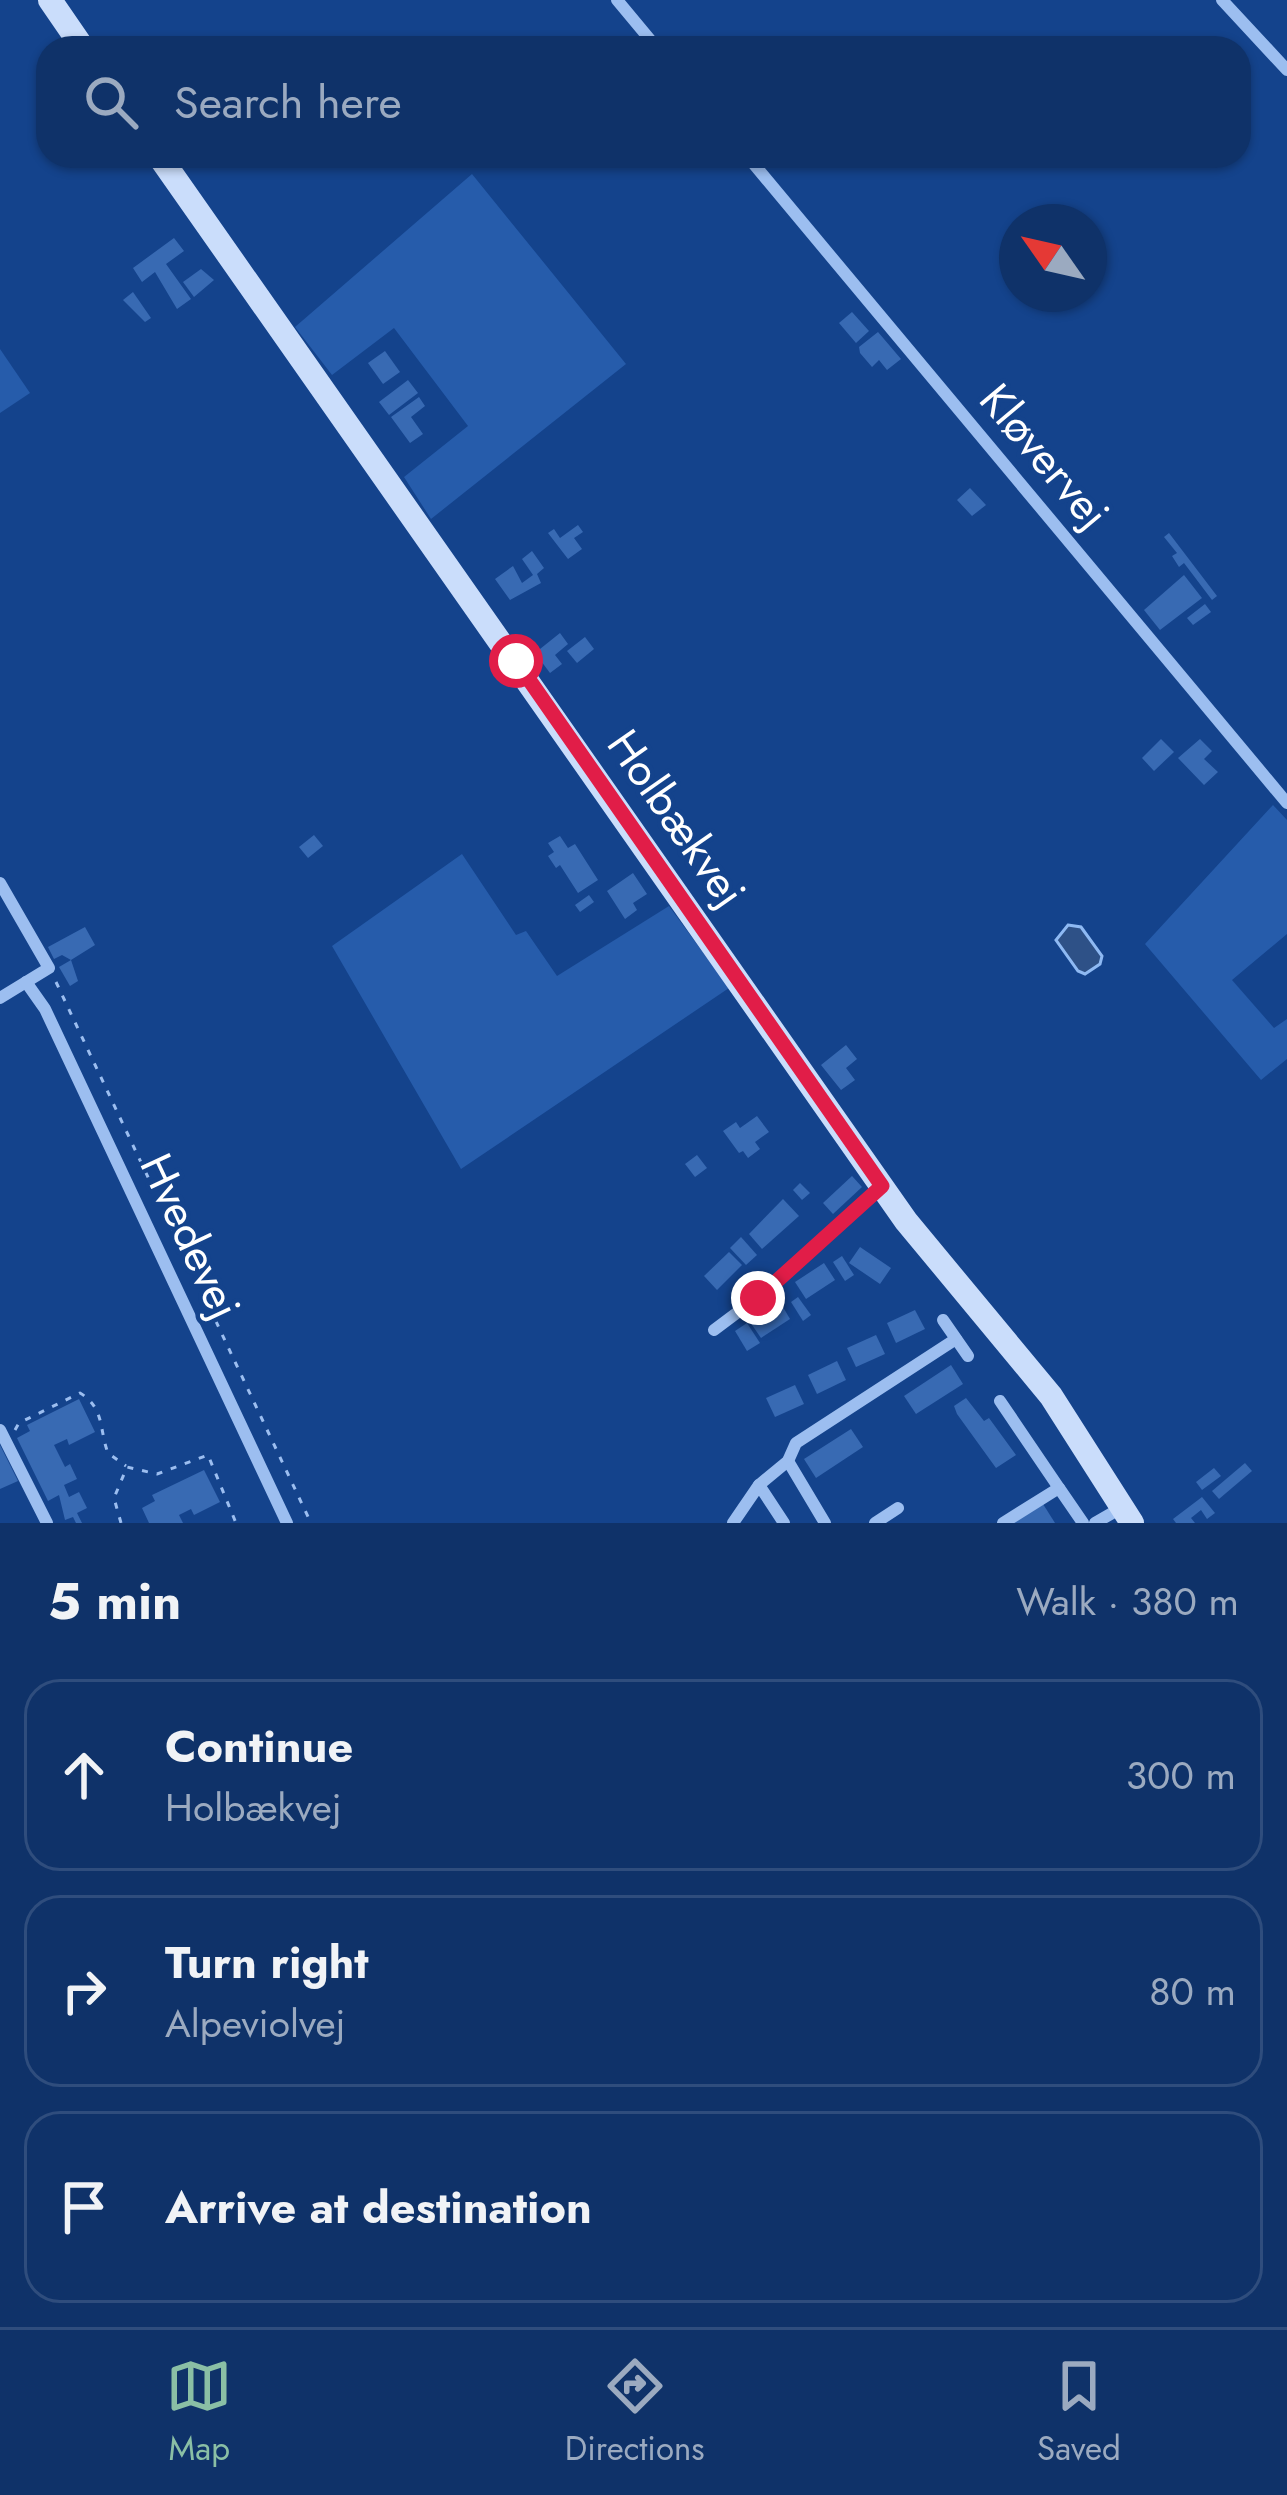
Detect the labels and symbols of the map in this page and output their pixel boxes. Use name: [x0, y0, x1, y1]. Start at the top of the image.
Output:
north arrow: [999, 204, 1107, 312]
street label: Kløvervej: [964, 369, 1125, 543]
route start: [489, 634, 543, 688]
street label: Holbækvej: [591, 716, 762, 920]
street label: Hvedevej: [124, 1143, 257, 1330]
route end: [731, 1271, 785, 1325]

